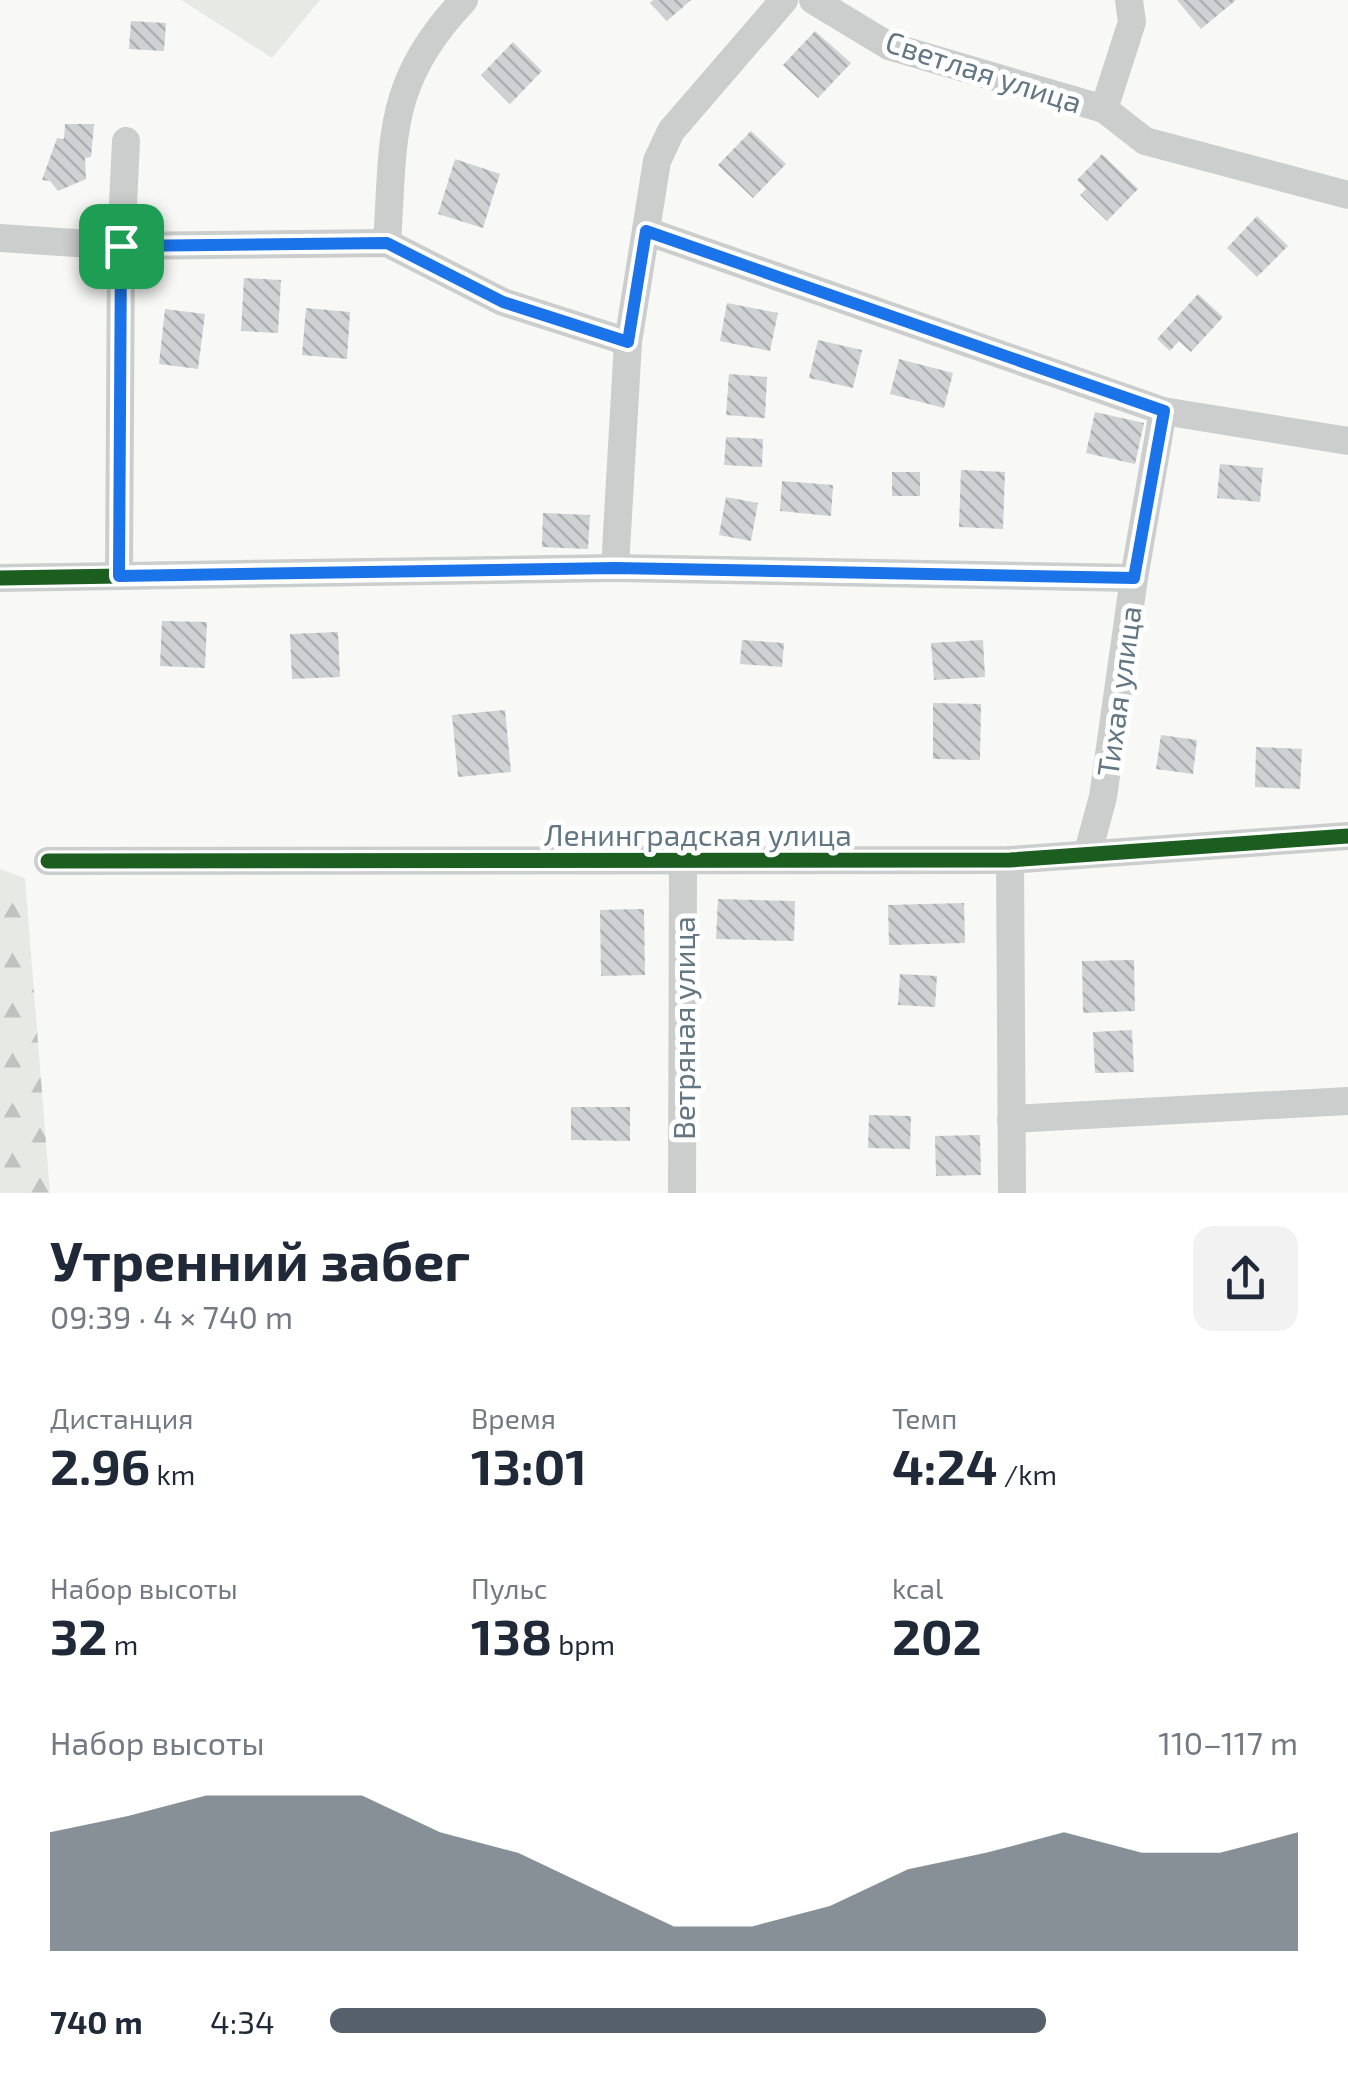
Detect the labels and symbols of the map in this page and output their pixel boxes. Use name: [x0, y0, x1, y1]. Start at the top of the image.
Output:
street label: Светлая улица: [881, 22, 1087, 121]
pin: [79, 204, 164, 289]
street label: Тихая улица: [1088, 603, 1149, 779]
street label: Ленинградская улица: [544, 816, 852, 853]
street label: Ветряная улица: [665, 916, 702, 1140]

